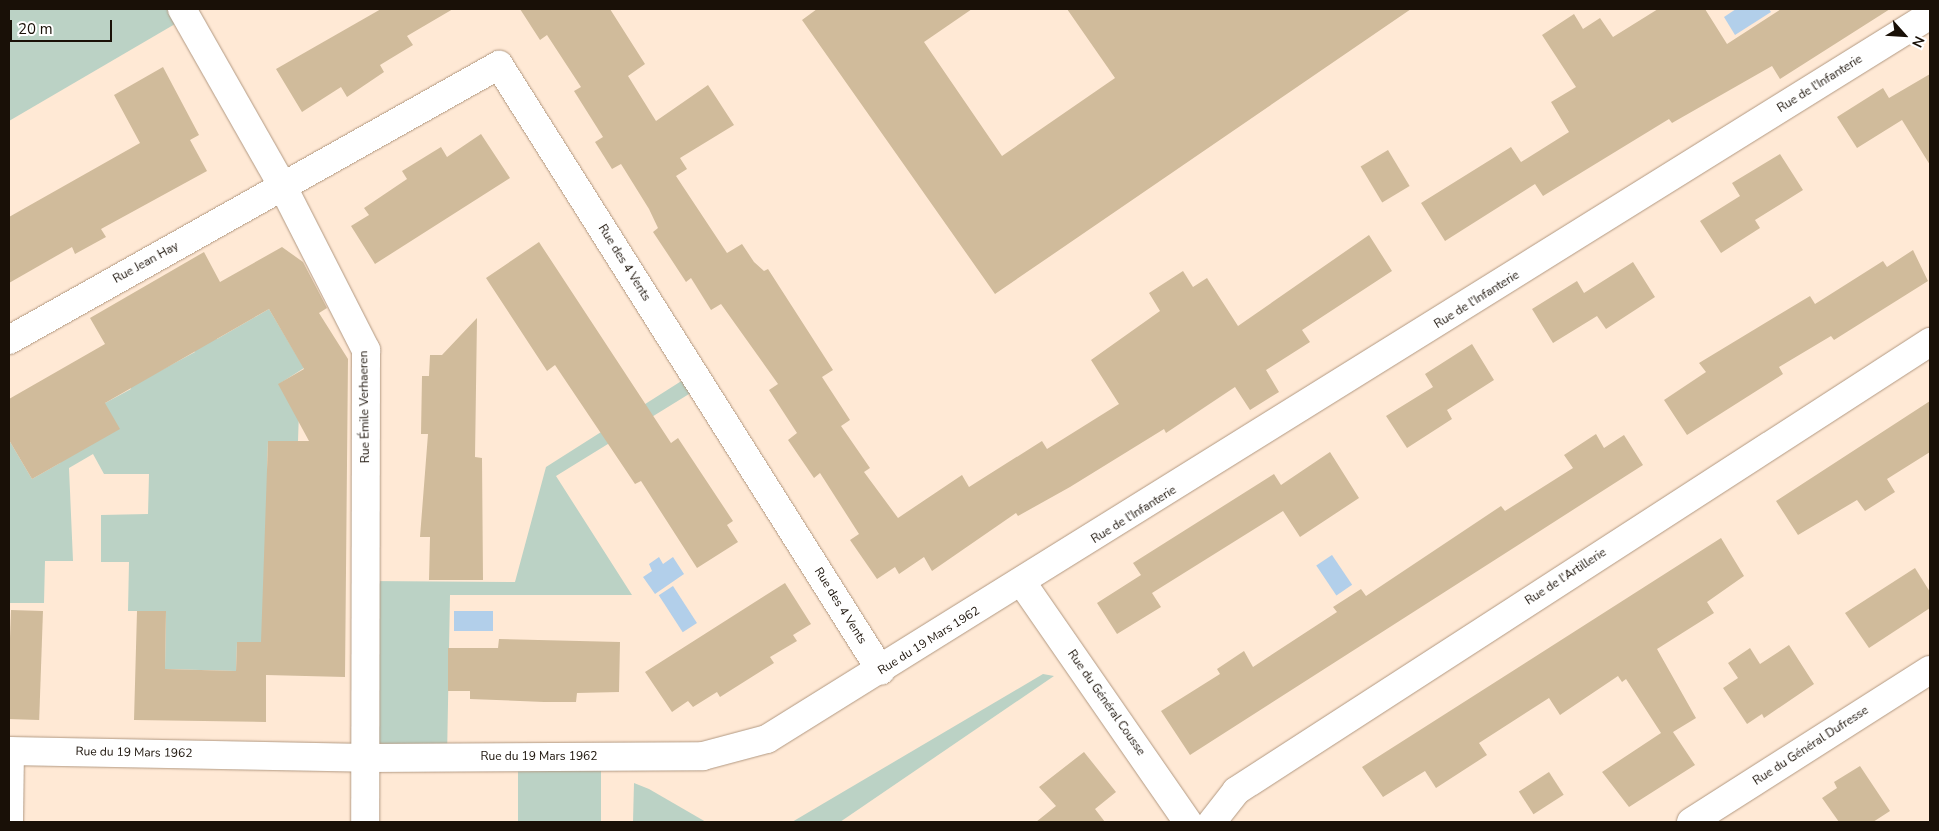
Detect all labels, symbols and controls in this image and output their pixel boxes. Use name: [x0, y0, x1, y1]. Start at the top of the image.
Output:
scale bar: [12, 10, 115, 42]
north arrow: [1879, 10, 1929, 60]
text: 20 m: [18, 19, 53, 39]
text: N: [1907, 33, 1929, 51]
street label: Rue de l'Infanterie: [1775, 52, 1865, 116]
street label: Rue des 4 Vents: [595, 222, 653, 304]
street label: Rue Jean Hay: [111, 239, 181, 287]
street label: Rue de l'Infanterie: [1432, 268, 1522, 332]
street label: Rue Émile Verhaeren: [357, 351, 373, 463]
street label: Rue de l'Infanterie: [1089, 483, 1179, 547]
street label: Rue de l'Artillerie: [1523, 545, 1609, 609]
street label: Rue des 4 Vents: [811, 565, 869, 647]
street label: Rue du 19 Mars 1962: [876, 604, 982, 678]
street label: Rue du Général Cousse: [1064, 647, 1148, 759]
street label: Rue du Général Dufresse: [1751, 703, 1871, 789]
street label: Rue du 19 Mars 1962: [75, 745, 193, 761]
street label: Rue du 19 Mars 1962: [480, 750, 598, 764]

